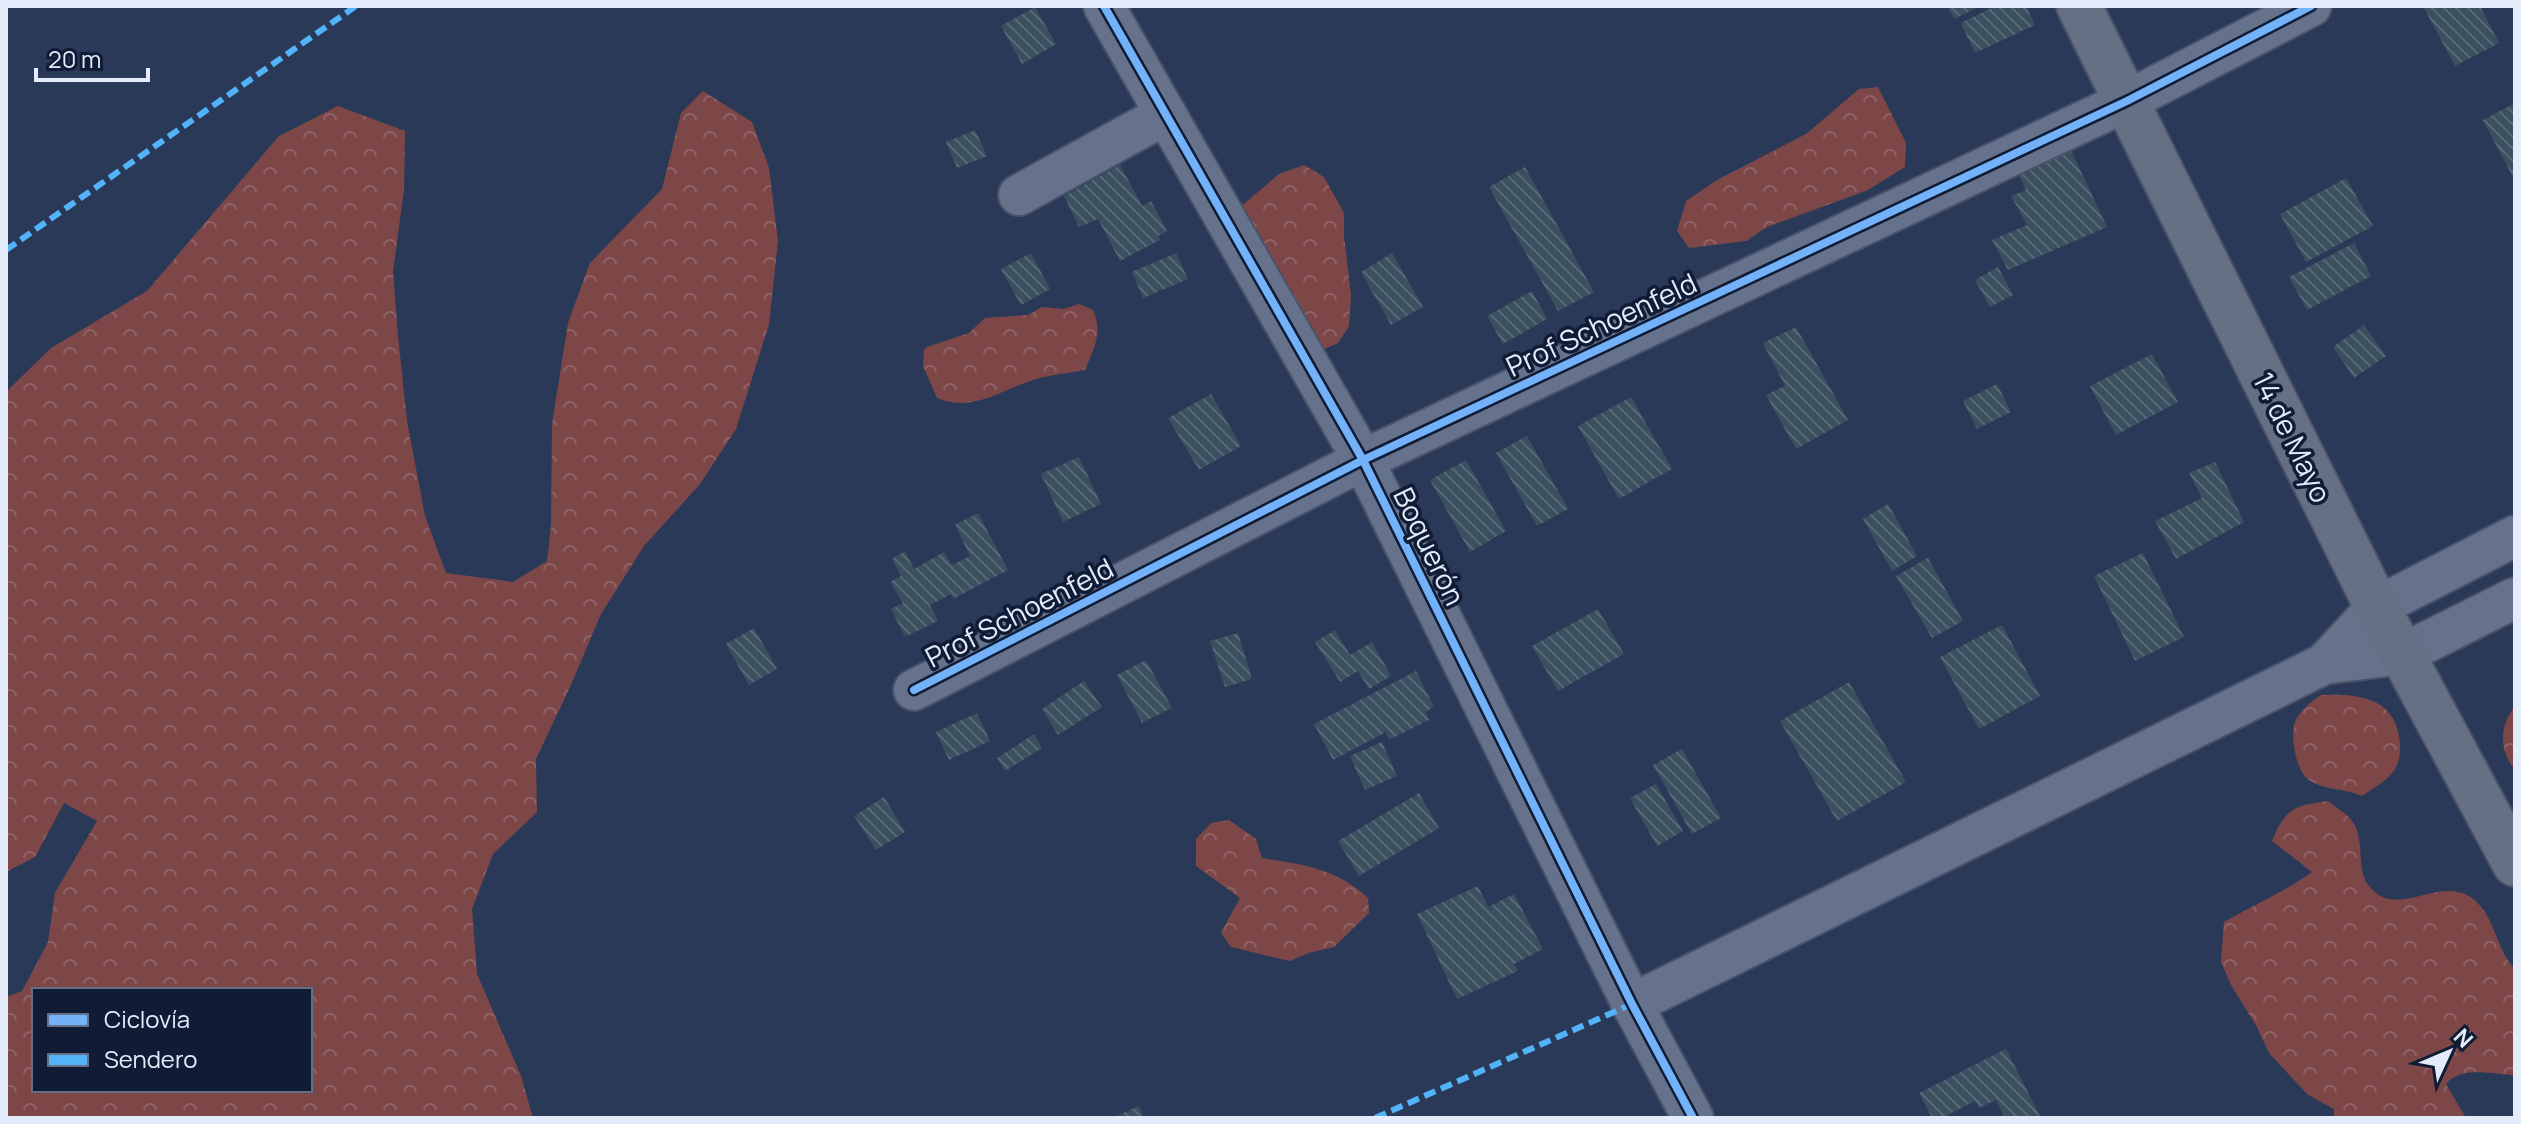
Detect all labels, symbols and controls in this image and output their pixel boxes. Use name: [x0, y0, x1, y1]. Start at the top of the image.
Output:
scale bar: [36, 32, 148, 82]
text: 20 m: [48, 42, 101, 75]
street label: Prof Schoenfeld: [1500, 263, 1702, 385]
street label: 14 de Mayo: [2245, 365, 2341, 509]
street label: Boquerón: [1385, 481, 1475, 611]
street label: Prof Schoenfeld: [919, 548, 1119, 676]
legend: [32, 988, 312, 1092]
text: Ciclovía: [104, 1002, 190, 1035]
north arrow: [2409, 1012, 2489, 1092]
text: N: [2447, 1022, 2480, 1054]
text: Sendero: [104, 1042, 198, 1075]

